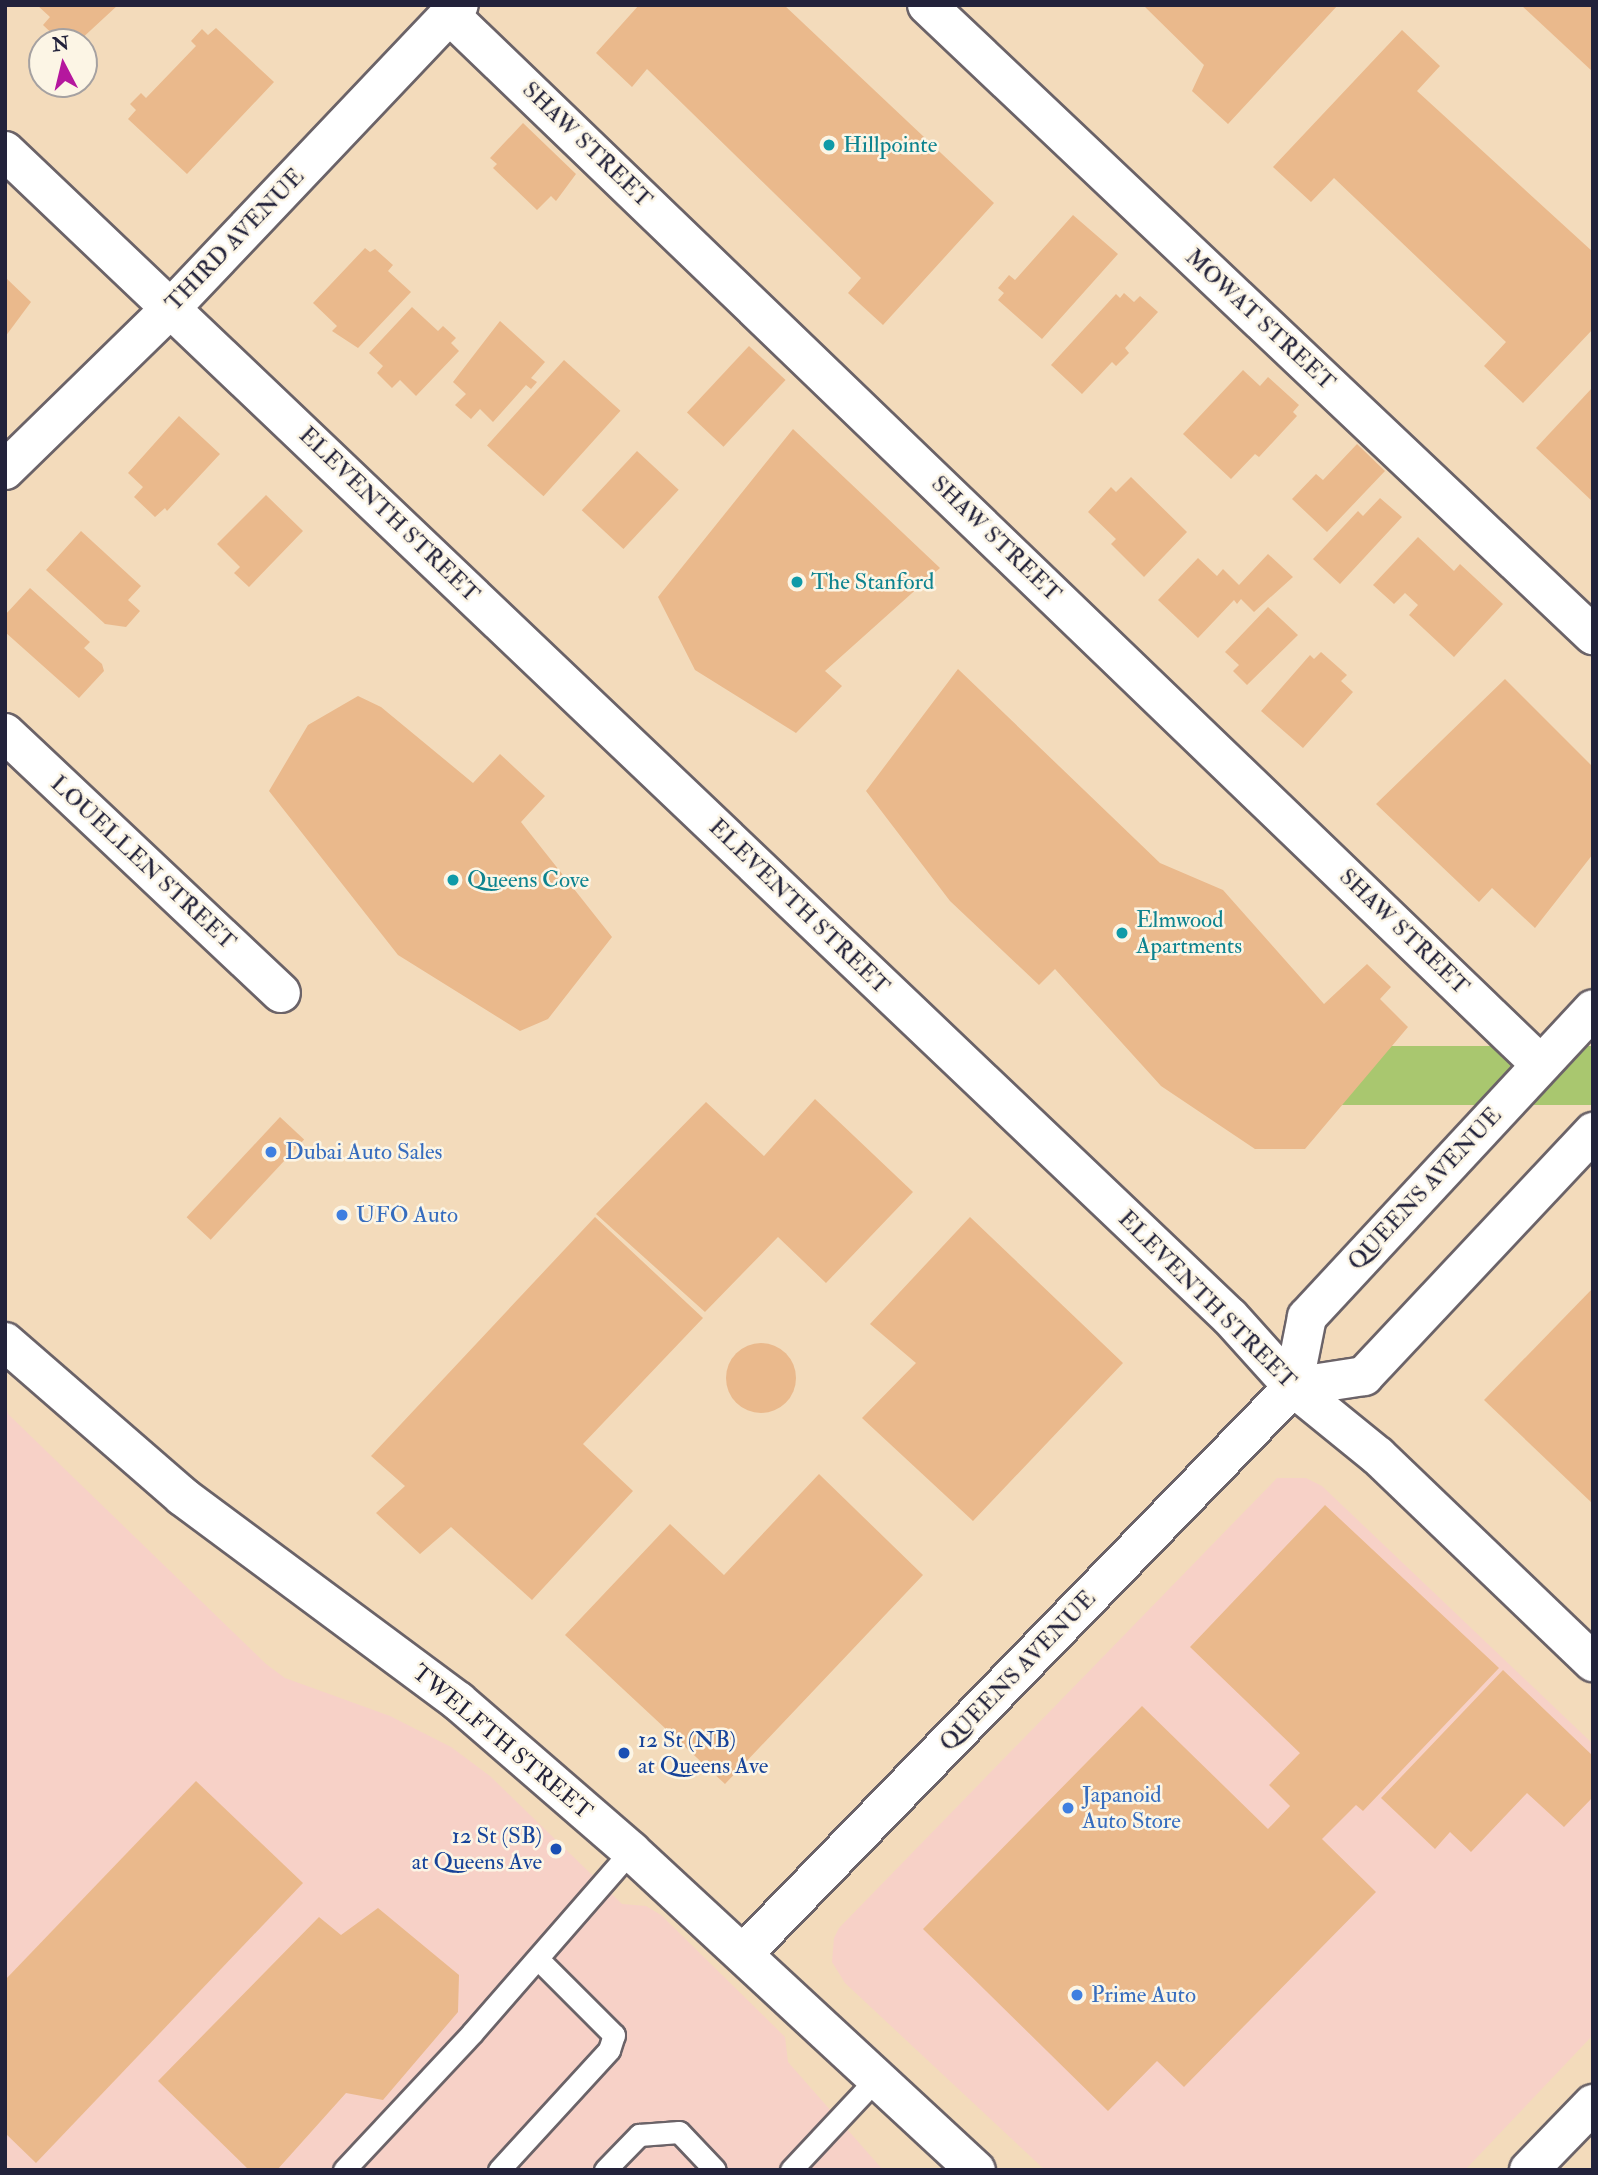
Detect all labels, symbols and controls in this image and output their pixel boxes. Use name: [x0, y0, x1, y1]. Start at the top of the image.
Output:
north arrow: [28, 28, 98, 98]
text: N: [51, 31, 71, 57]
street label: SHAW STREET: [516, 76, 658, 214]
place label: Hillpointe: [843, 131, 937, 159]
marker: Hillpointe: [821, 137, 837, 153]
street label: THIRD AVENUE: [160, 163, 310, 317]
street label: MOWAT STREET: [1179, 244, 1341, 396]
street label: ELEVENTH STREET: [293, 422, 485, 608]
street label: SHAW STREET: [925, 470, 1067, 608]
place label: The Stanford: [811, 568, 934, 596]
marker: The Stanford: [789, 574, 805, 590]
street label: LOUELLEN STREET: [45, 770, 241, 956]
street label: ELEVENTH STREET: [703, 814, 895, 1000]
street label: SHAW STREET: [1333, 863, 1475, 1001]
place label: Queens Cove: [467, 866, 589, 894]
marker: Queens Cove: [445, 872, 461, 888]
place label: Elmwood Apartments: [1136, 906, 1242, 960]
marker: Elmwood Apartments: [1114, 925, 1130, 941]
street label: QUEENS AVENUE: [1343, 1102, 1507, 1276]
place label: Dubai Auto Sales: [285, 1138, 442, 1166]
marker: Dubai Auto Sales: [263, 1144, 279, 1160]
place label: UFO Auto: [356, 1201, 458, 1229]
street label: ELEVENTH STREET: [1112, 1205, 1302, 1395]
marker: UFO Auto: [334, 1207, 350, 1223]
street label: QUEENS AVENUE: [934, 1585, 1102, 1757]
street label: TWELFTH STREET: [407, 1659, 597, 1825]
place label: 12 St (NB) at Queens Ave: [638, 1726, 768, 1780]
marker: 12 St (NB) at Queens Ave: [616, 1745, 632, 1761]
place label: Japanoid Auto Store: [1082, 1781, 1181, 1835]
marker: Japanoid Auto Store: [1060, 1800, 1076, 1816]
place label: 12 St (SB) at Queens Ave: [412, 1822, 542, 1876]
marker: 12 St (SB) at Queens Ave: [548, 1841, 564, 1857]
place label: Prime Auto: [1091, 1981, 1196, 2009]
marker: Prime Auto: [1069, 1987, 1085, 2003]

